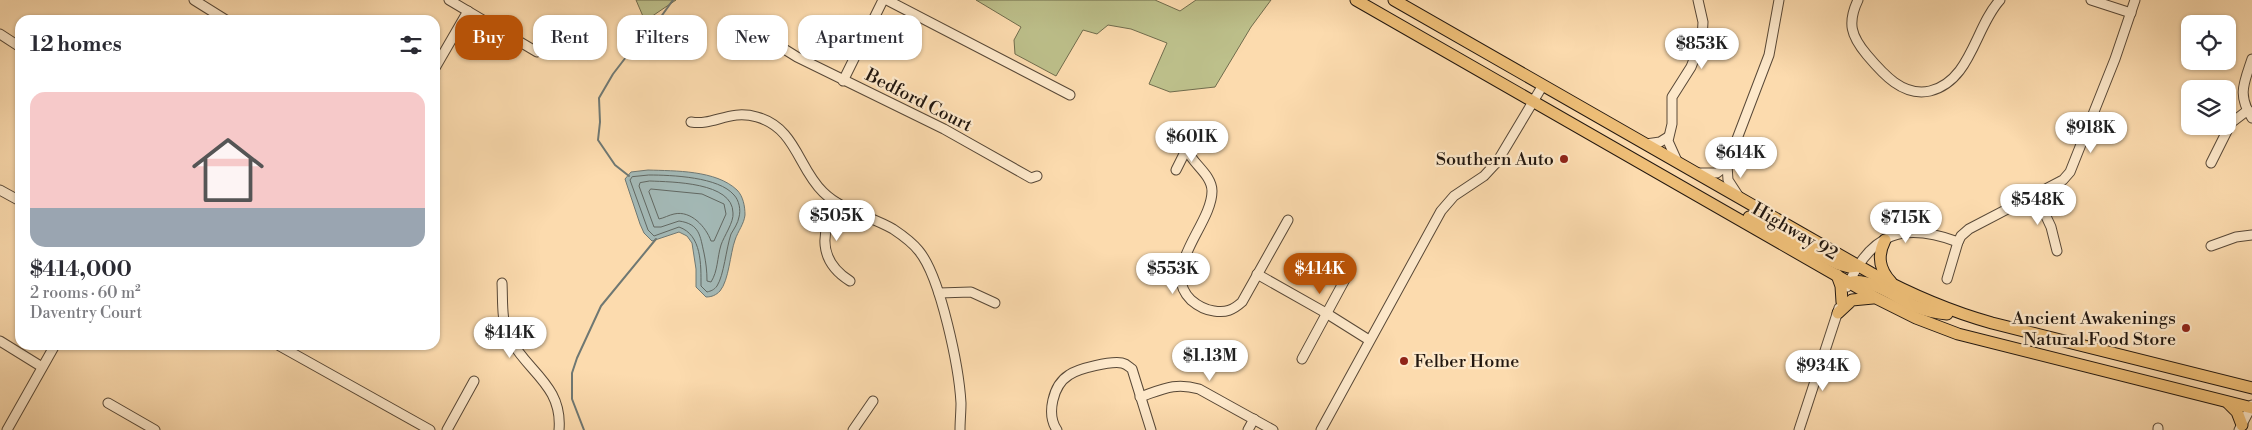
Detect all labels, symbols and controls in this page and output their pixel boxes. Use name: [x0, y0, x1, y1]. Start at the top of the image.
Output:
chip: Buy: [455, 15, 523, 60]
chip: Rent: [533, 15, 607, 60]
chip: Filters: [617, 15, 707, 60]
chip: New: [717, 15, 788, 60]
chip: Apartment: [798, 15, 922, 60]
map controls: [2181, 15, 2236, 135]
button: locate: [2181, 15, 2236, 70]
pin: $853K: [1667, 28, 1737, 70]
icon: filters: [397, 31, 425, 59]
text: 12 homes: [30, 32, 122, 58]
text: $853K: [1676, 34, 1728, 54]
street label: Bedford Court: [860, 63, 977, 138]
button: layers: [2181, 80, 2236, 135]
pin: $918K: [2056, 112, 2126, 154]
text: $918K: [2066, 118, 2116, 138]
pin: $601K: [1157, 120, 1227, 163]
icon: home: [183, 125, 273, 215]
text: $601K: [1166, 127, 1218, 147]
pin: $614K: [1706, 136, 1776, 179]
text: $614K: [1716, 143, 1766, 163]
place label: Southern Auto: [1436, 148, 1554, 171]
marker: Southern Auto: [1558, 153, 1570, 165]
pin: $548K: [2003, 184, 2073, 226]
text: $548K: [2011, 190, 2065, 210]
street label: Highway 92: [1748, 198, 1842, 265]
pin: $505K: [802, 200, 872, 242]
pin: $715K: [1871, 202, 1941, 244]
text: $505K: [810, 206, 864, 226]
text: $715K: [1881, 208, 1931, 228]
pin: $553K: [1138, 252, 1208, 295]
pin: $414K: [1285, 252, 1355, 295]
text: $414,000: [30, 257, 132, 283]
text: $553K: [1147, 259, 1199, 279]
text: $414K: [1295, 259, 1345, 279]
text: 2 rooms · 60 m²: [30, 283, 141, 303]
text: Daventry Court: [30, 303, 142, 323]
place label: Ancient Awakenings Natural Food Store: [2011, 307, 2176, 351]
pin: $414K: [475, 316, 545, 359]
marker: Ancient Awakenings Natural Food Store: [2180, 322, 2192, 334]
text: $414K: [485, 323, 535, 343]
pin: $1.13M: [1169, 340, 1251, 382]
text: $1.13M: [1183, 346, 1237, 366]
place label: Felber Home: [1414, 350, 1519, 373]
pin: $934K: [1788, 350, 1858, 392]
marker: Felber Home: [1398, 355, 1410, 367]
text: $934K: [1796, 356, 1850, 376]

